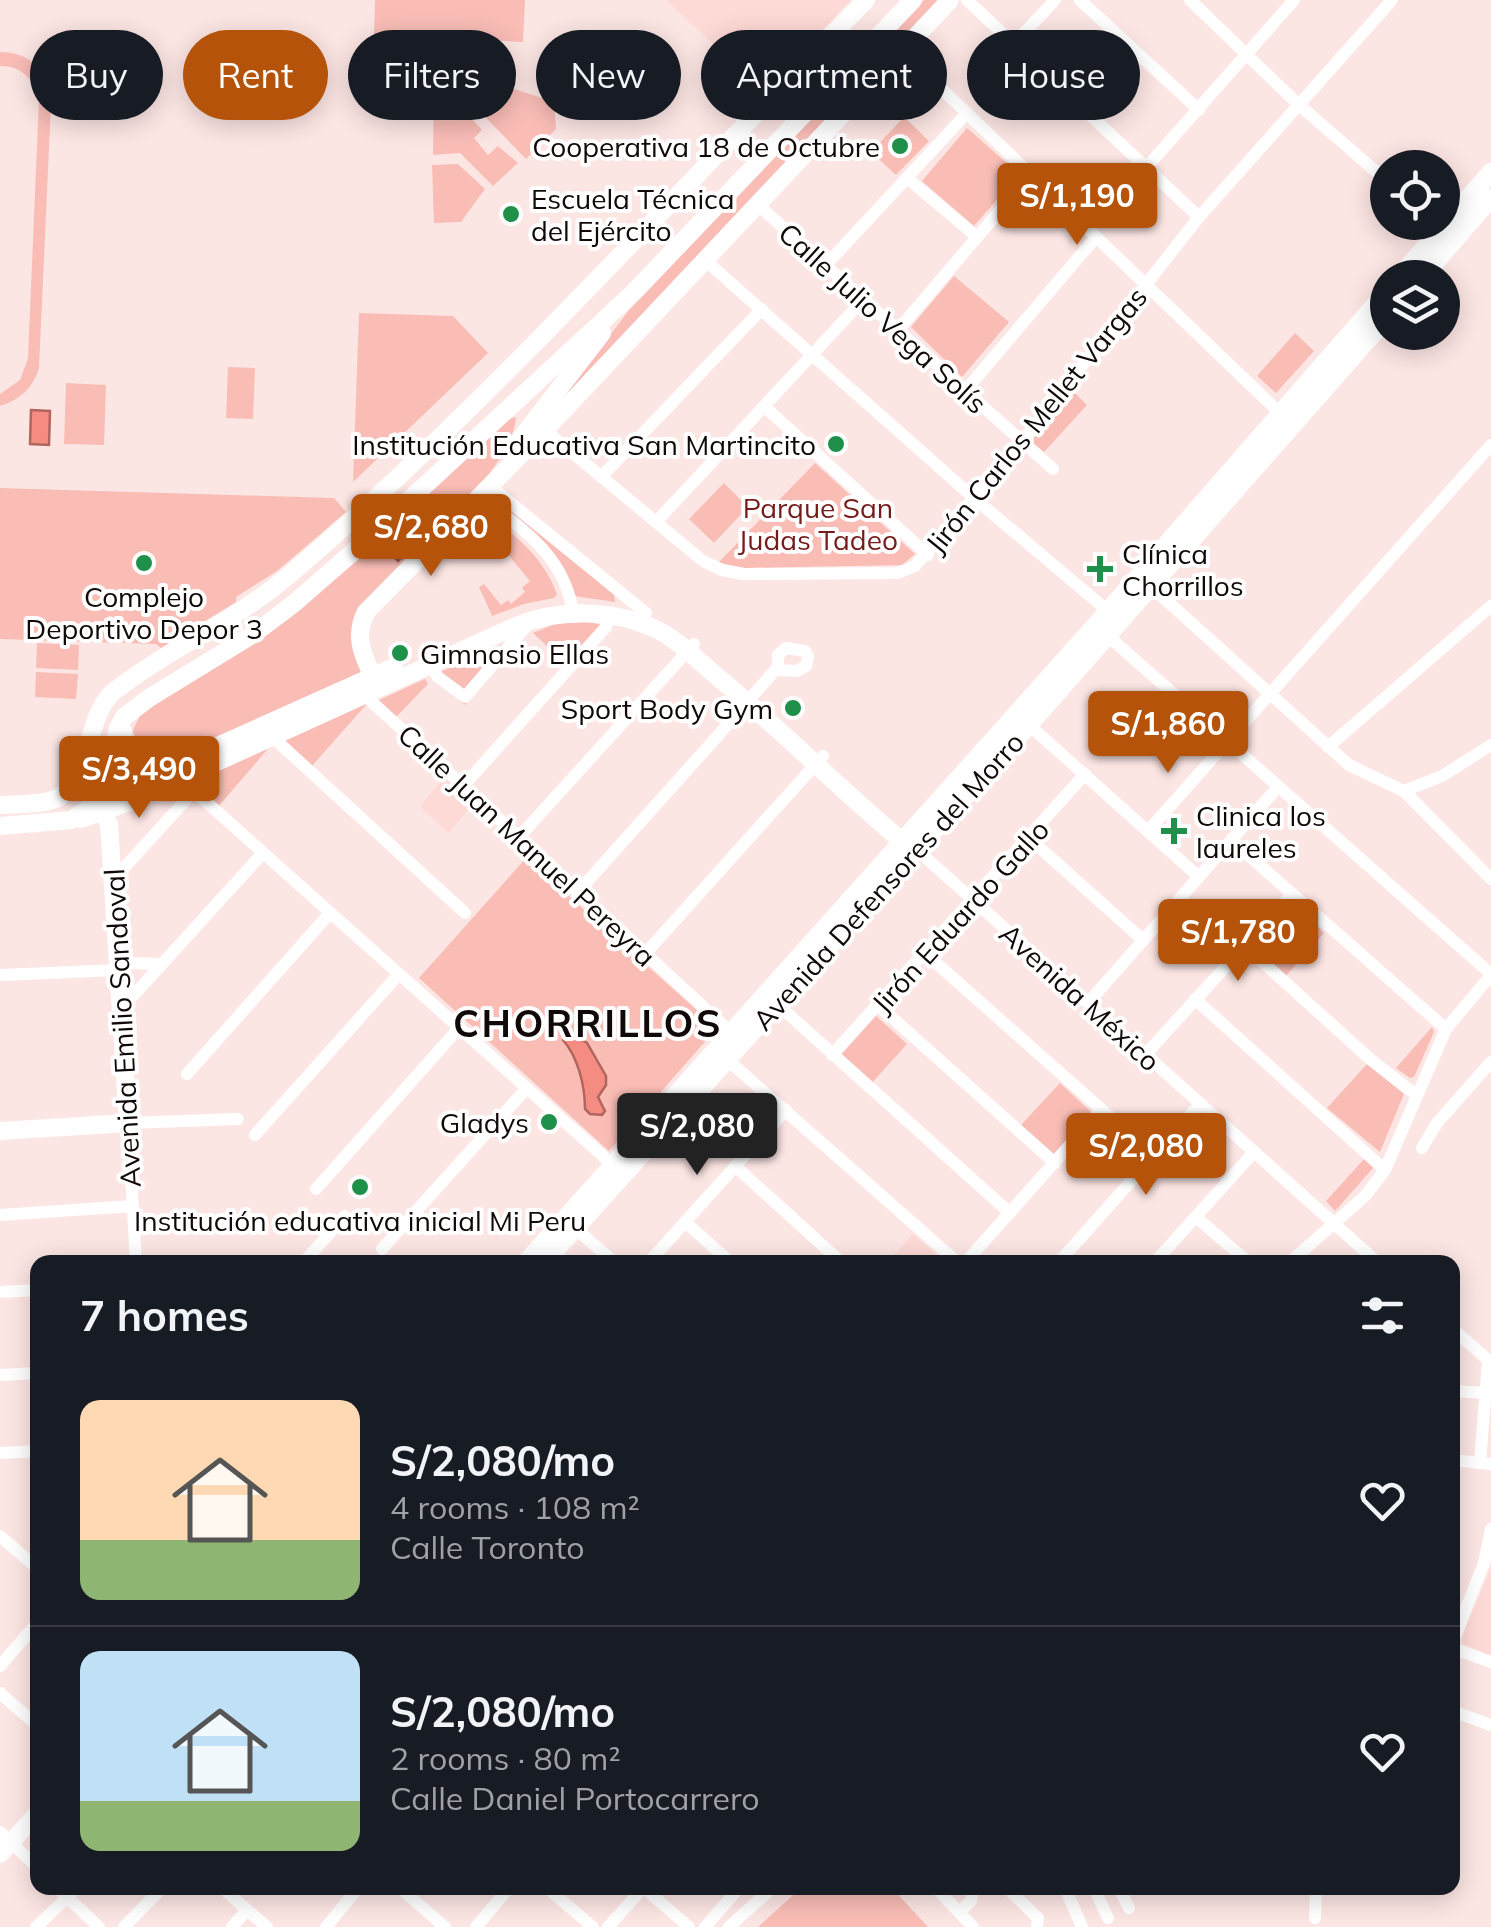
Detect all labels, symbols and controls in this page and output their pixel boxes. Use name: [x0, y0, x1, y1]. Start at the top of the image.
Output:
chip: Buy: [30, 30, 163, 120]
chip: Rent: [183, 30, 328, 120]
chip: Filters: [348, 30, 516, 120]
chip: New: [536, 30, 681, 120]
chip: Apartment: [701, 30, 947, 120]
chip: House: [967, 30, 1140, 120]
place label: Cooperativa 18 de Octubre: [532, 129, 880, 164]
marker: Cooperativa 18 de Octubre: [889, 135, 911, 157]
map controls: [1370, 150, 1460, 350]
button: locate: [1370, 150, 1460, 240]
pin: S/1,190: [985, 163, 1169, 248]
text: S/1,190: [1019, 175, 1135, 215]
place label: Escuela Técnica del Ejército: [531, 181, 735, 248]
marker: Escuela Técnica del Ejército: [500, 203, 522, 225]
street label: Calle Julio Vega Solís: [772, 215, 994, 421]
button: layers: [1370, 260, 1460, 350]
street label: Jirón Carlos Mellet Vargas: [918, 280, 1154, 560]
place label: Institución Educativa San Martincito: [352, 427, 816, 462]
marker: Institución Educativa San Martincito: [825, 433, 847, 455]
park label: Parque San Judas Tadeo: [738, 490, 898, 557]
pin: S/2,680: [339, 494, 523, 579]
text: S/2,680: [373, 506, 489, 546]
place label: Clínica Chorrillos: [1122, 536, 1244, 603]
marker: Complejo Deportivo Depor 3: [133, 552, 155, 574]
marker: Clínica Chorrillos: [1087, 556, 1113, 582]
place label: Complejo Deportivo Depor 3: [25, 579, 263, 646]
place label: Gimnasio Ellas: [420, 636, 609, 671]
marker: Gimnasio Ellas: [389, 642, 411, 664]
place label: Sport Body Gym: [561, 691, 773, 726]
pin: S/1,860: [1076, 691, 1260, 776]
marker: Sport Body Gym: [782, 697, 804, 719]
text: S/1,860: [1110, 703, 1226, 743]
street label: Calle Juan Manuel Pereyra: [391, 716, 663, 974]
street label: Avenida Defensores del Morro: [745, 725, 1031, 1037]
pin: S/3,490: [47, 736, 231, 821]
text: S/3,490: [81, 748, 197, 788]
place label: Clinica los laureles: [1196, 798, 1326, 865]
street label: Jirón Eduardo Gallo: [864, 812, 1056, 1020]
marker: Clinica los laureles: [1161, 818, 1187, 844]
street label: Avenida Emilio Sandoval: [96, 868, 148, 1188]
pin: S/1,780: [1146, 899, 1330, 984]
text: S/1,780: [1180, 911, 1296, 951]
street label: Avenida México: [992, 916, 1168, 1078]
district label: CHORRILLOS: [453, 999, 723, 1047]
pin: S/2,080: [605, 1093, 789, 1178]
place label: Gladys: [440, 1105, 529, 1140]
text: S/2,080: [639, 1105, 755, 1145]
marker: Gladys: [538, 1111, 560, 1133]
pin: S/2,080: [1054, 1113, 1238, 1198]
text: S/2,080: [1088, 1125, 1204, 1165]
marker: Institución educativa inicial Mi Peru: [349, 1176, 371, 1198]
place label: Institución educativa inicial Mi Peru: [134, 1203, 586, 1238]
icon: filters: [1355, 1288, 1410, 1343]
text: 7 homes: [80, 1289, 249, 1342]
text: S/2,080/mo: [390, 1434, 615, 1487]
icon: home: [160, 1440, 280, 1560]
icon: heart: [1355, 1473, 1410, 1528]
text: 4 rooms · 108 m²: [390, 1487, 640, 1527]
text: Calle Toronto: [390, 1527, 584, 1567]
text: S/2,080/mo: [390, 1685, 615, 1738]
icon: home: [160, 1691, 280, 1811]
icon: heart: [1355, 1724, 1410, 1779]
text: 2 rooms · 80 m²: [390, 1738, 621, 1778]
text: Calle Daniel Portocarrero: [390, 1778, 760, 1818]

